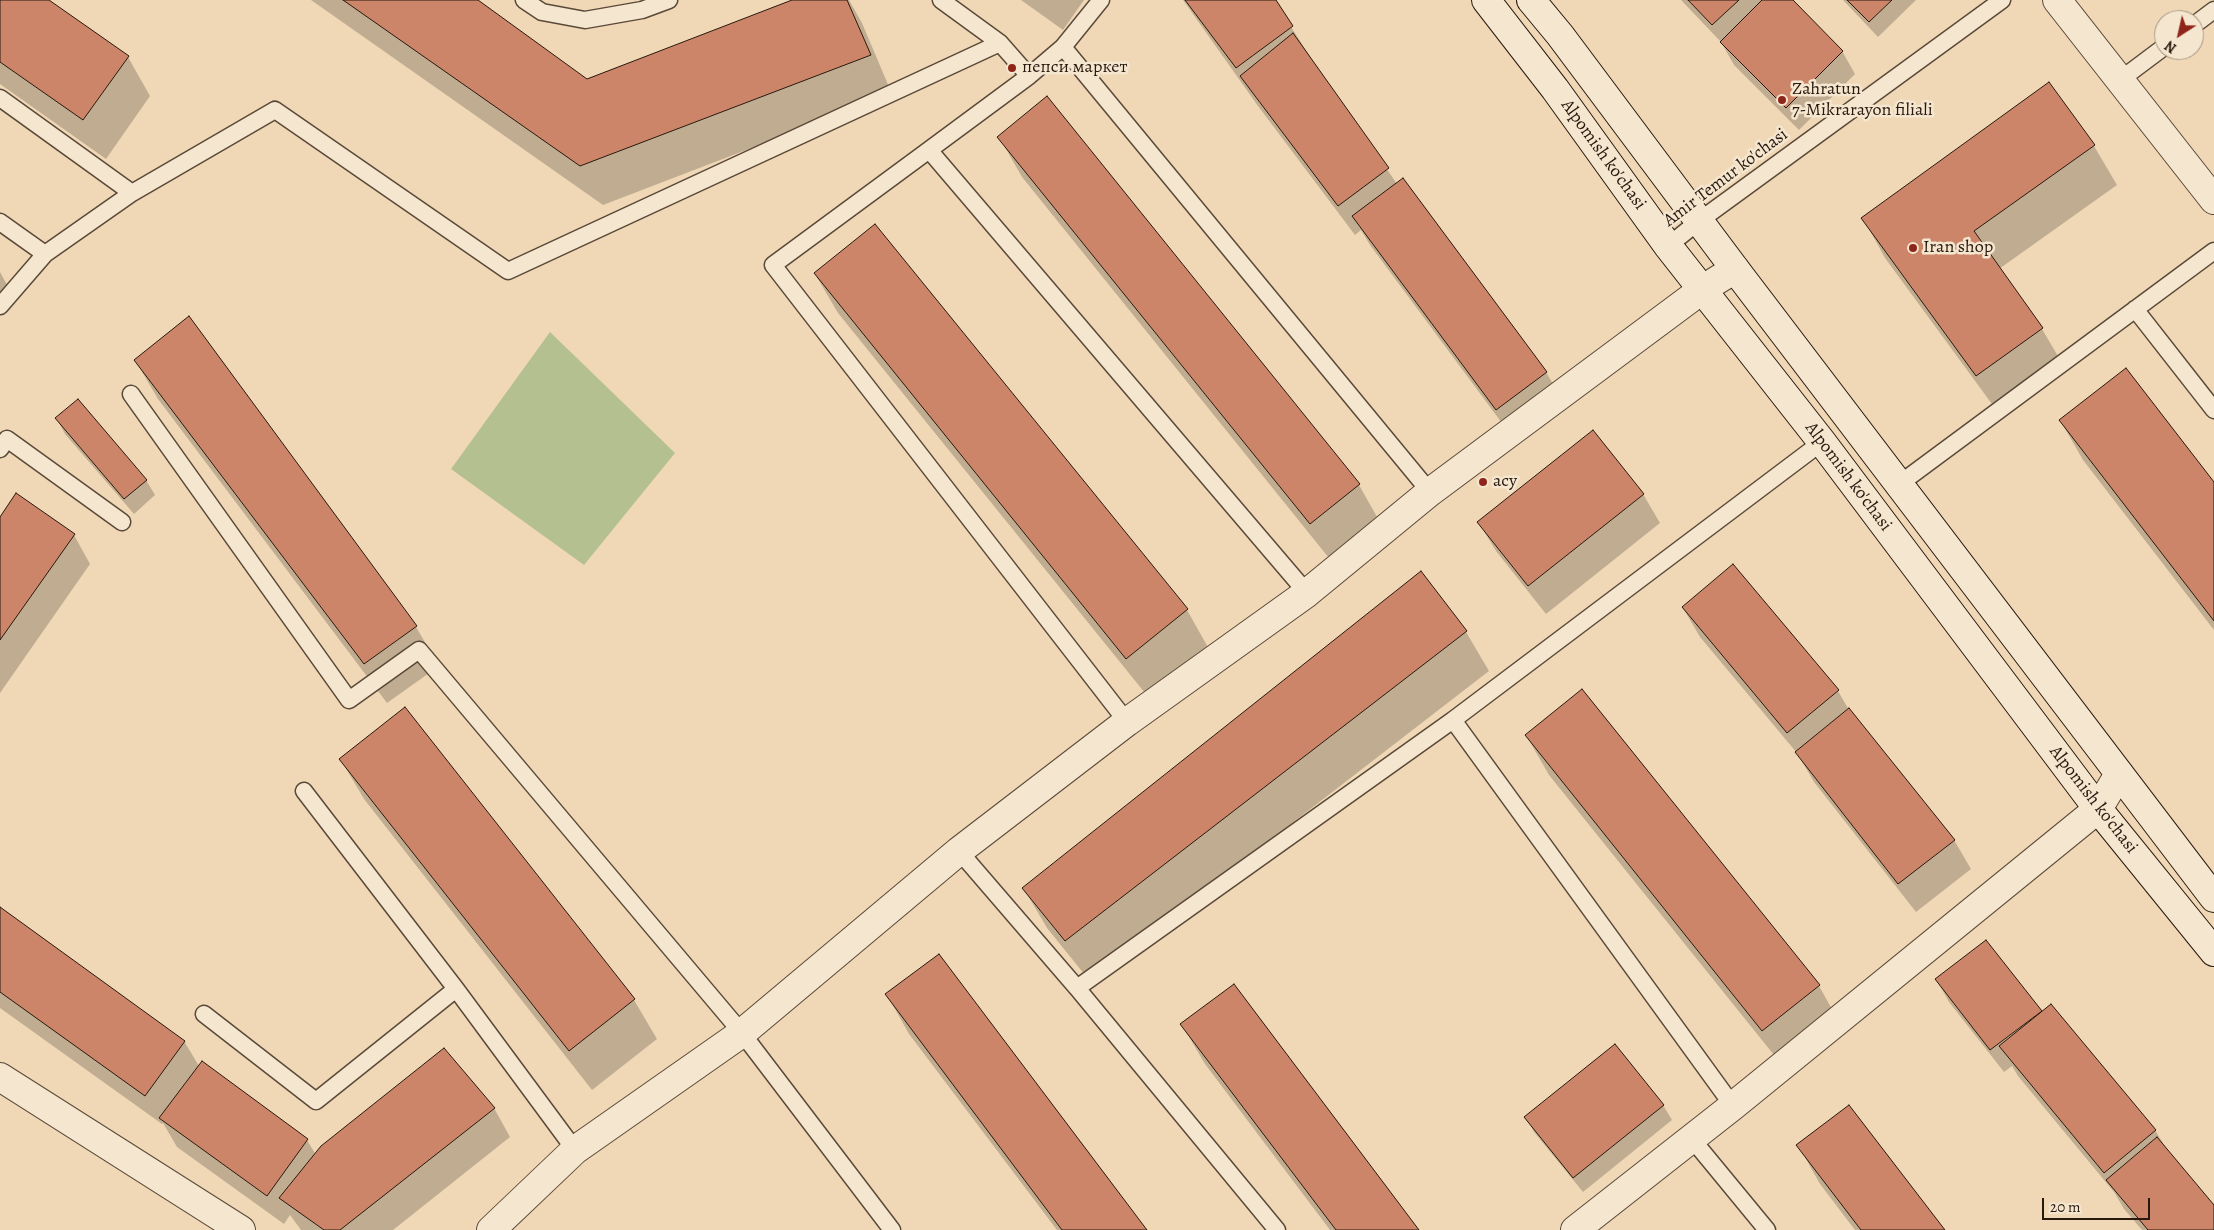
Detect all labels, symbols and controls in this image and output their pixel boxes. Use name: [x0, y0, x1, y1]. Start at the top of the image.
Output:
north arrow: [2154, 10, 2204, 60]
text: N: [2161, 36, 2180, 58]
place label: пепси маркет: [1022, 57, 1128, 79]
marker: пепси маркет: [1006, 62, 1018, 74]
place label: Zahratun 7-Mikrarayon filiali: [1792, 79, 1933, 122]
marker: Zahratun 7-Mikrarayon filiali: [1776, 94, 1788, 106]
street label: Alpomish ko'chasi: [1556, 96, 1650, 214]
street label: Amir Temur ko'chasi: [1660, 124, 1792, 232]
place label: Iran shop: [1923, 237, 1993, 259]
marker: Iran shop: [1907, 242, 1919, 254]
street label: Alpomish ko'chasi: [1800, 418, 1896, 536]
place label: асу: [1493, 471, 1517, 493]
marker: асу: [1477, 476, 1489, 488]
street label: Alpomish ko'chasi: [2044, 742, 2142, 858]
scale bar: [2044, 1188, 2152, 1220]
text: 20 m: [2050, 1197, 2081, 1217]

